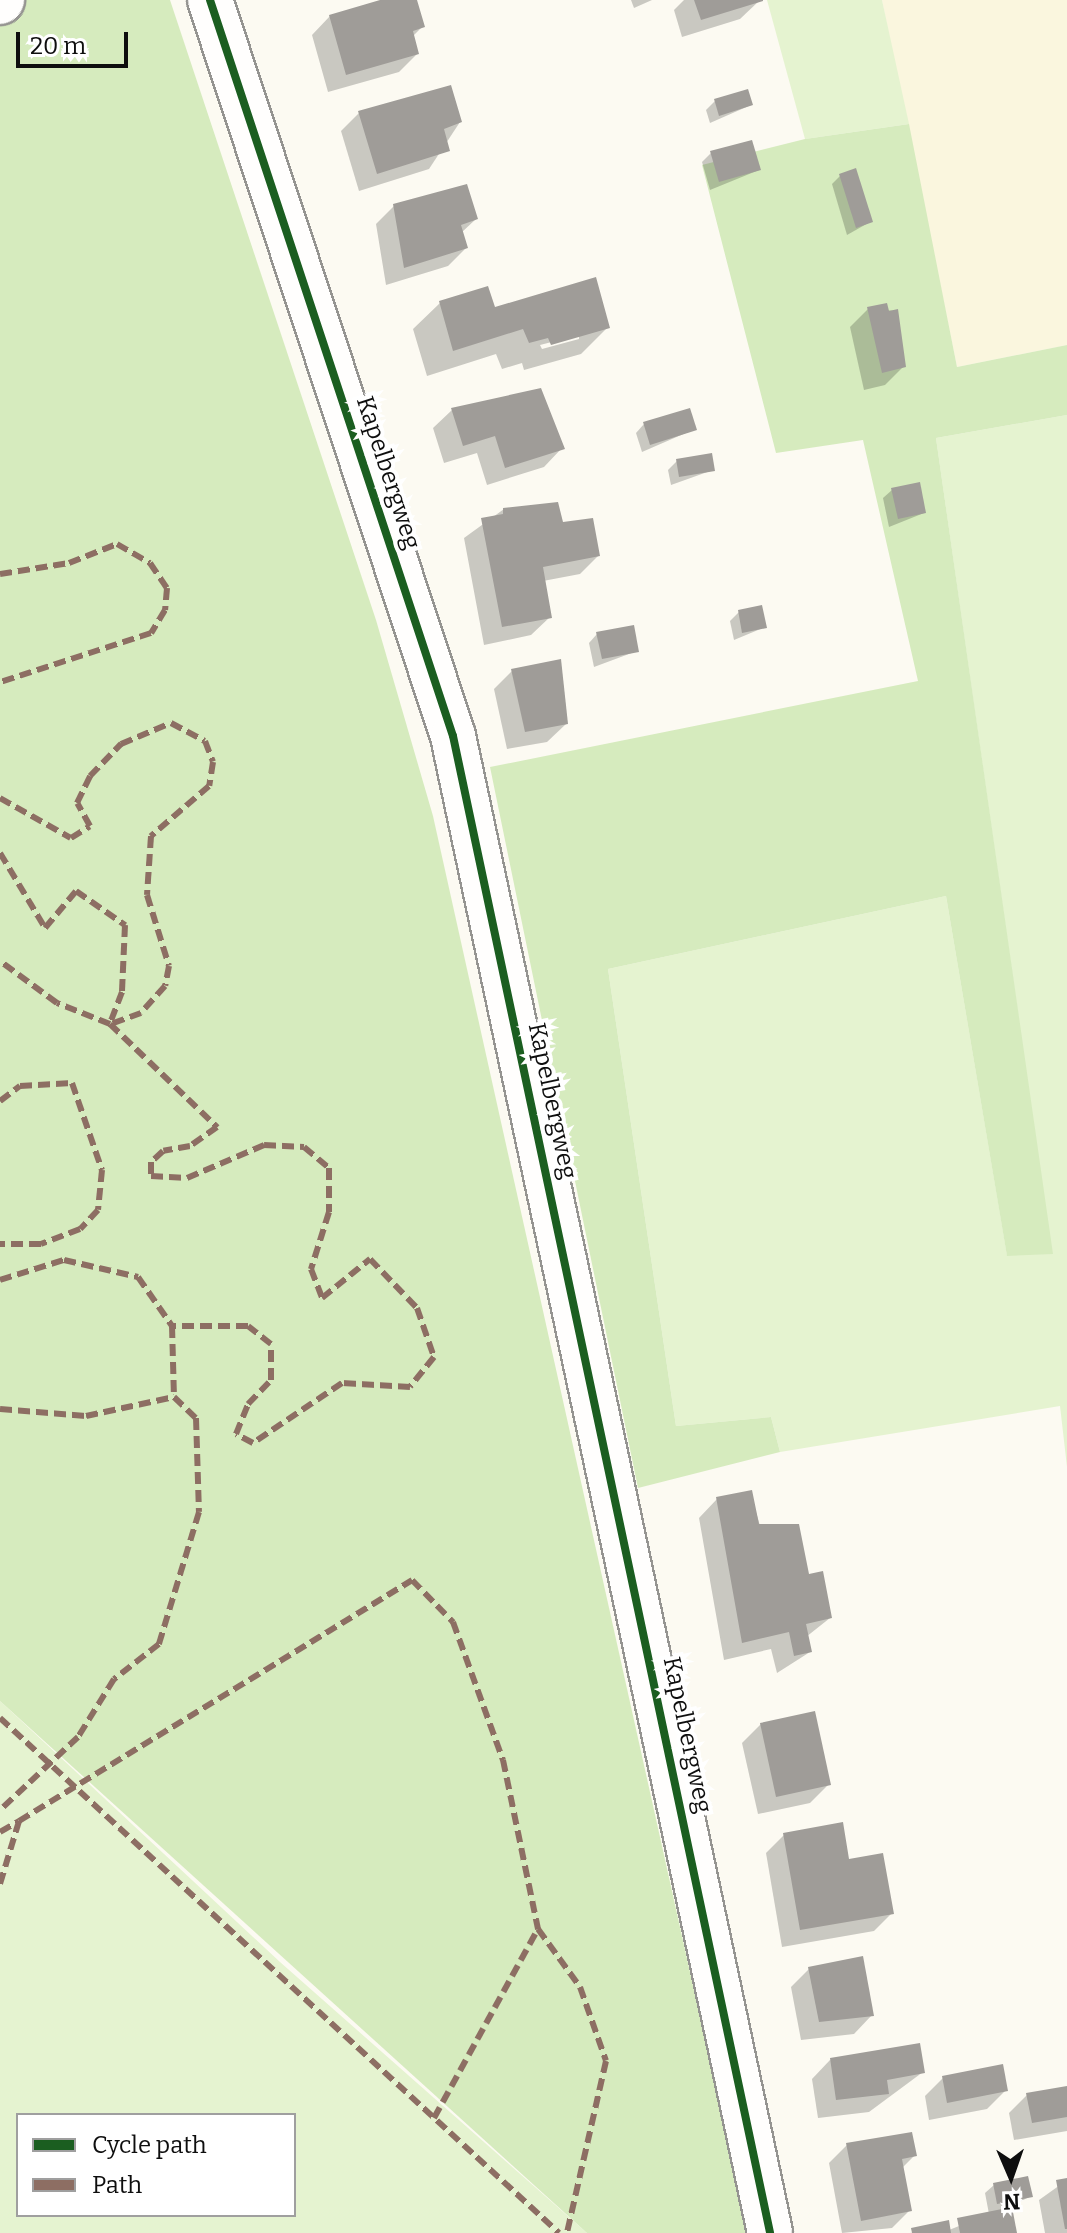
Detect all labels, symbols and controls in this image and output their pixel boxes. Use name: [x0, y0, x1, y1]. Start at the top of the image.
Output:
scale bar: [20, 16, 132, 66]
text: 20 m: [30, 32, 86, 60]
street label: Kapelbergweg: [350, 393, 426, 553]
street label: Kapelbergweg: [521, 1020, 583, 1182]
street label: Kapelbergweg: [656, 1654, 718, 1816]
legend: [16, 2113, 296, 2217]
text: Cycle path: [92, 2131, 207, 2159]
north arrow: [971, 2137, 1051, 2217]
text: Path: [92, 2171, 142, 2199]
text: N: [1003, 2188, 1021, 2215]

